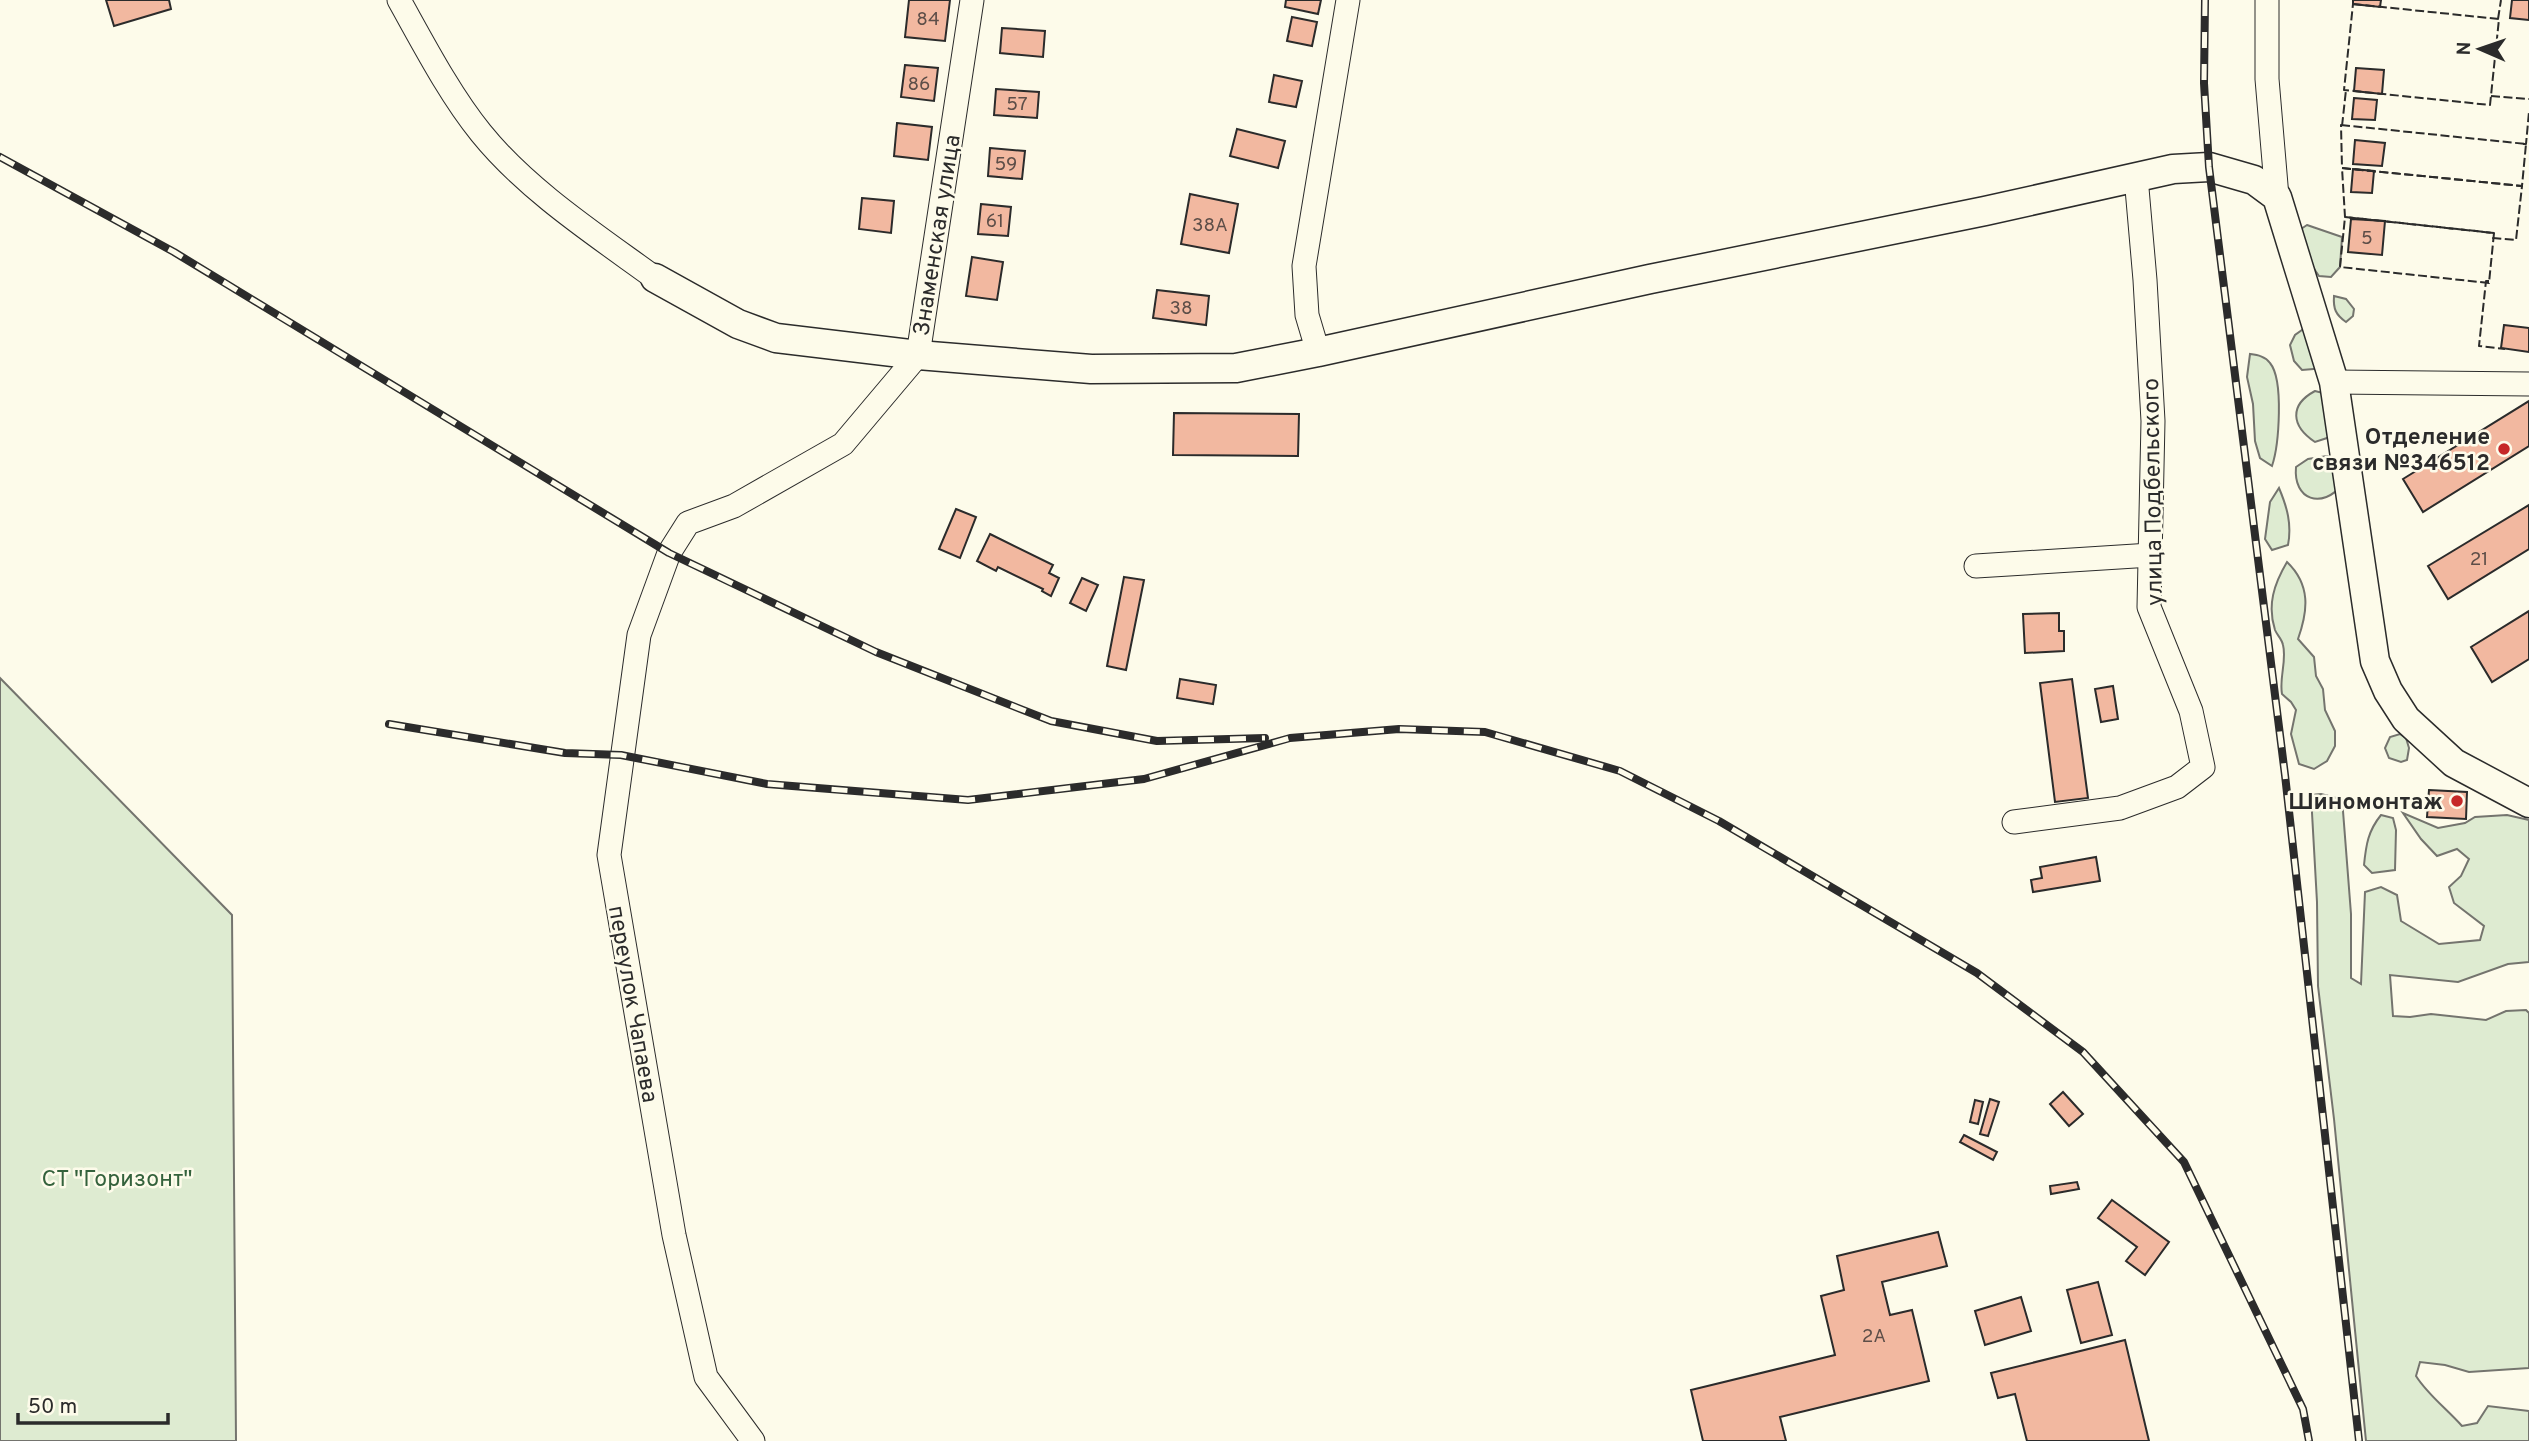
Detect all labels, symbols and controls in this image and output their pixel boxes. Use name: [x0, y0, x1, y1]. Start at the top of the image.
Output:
house number: 84: [916, 8, 940, 32]
north arrow: [2445, 14, 2515, 84]
text: N: [2453, 41, 2477, 56]
house number: 86: [908, 73, 930, 97]
house number: 57: [1006, 93, 1028, 117]
street label: Знаменская улица: [908, 133, 969, 338]
house number: 59: [995, 153, 1017, 177]
house number: 61: [986, 210, 1004, 234]
house number: 38А: [1192, 214, 1228, 238]
house number: 5: [2361, 227, 2373, 251]
house number: 38: [1169, 297, 1193, 321]
street label: улица Подбельского: [2138, 378, 2171, 606]
place label: Отделение связи №346512: [2312, 424, 2490, 479]
marker: Отделение связи №346512: [2496, 441, 2512, 457]
house number: 21: [2470, 548, 2488, 572]
place label: Шиномонтаж: [2288, 789, 2443, 818]
marker: Шиномонтаж: [2449, 793, 2465, 809]
street label: переулок Чапаева: [600, 904, 663, 1105]
park label: СТ "Горизонт": [41, 1166, 193, 1195]
house number: 2А: [1862, 1325, 1886, 1349]
scale bar: [18, 1382, 168, 1426]
text: 50 m: [28, 1394, 77, 1421]

